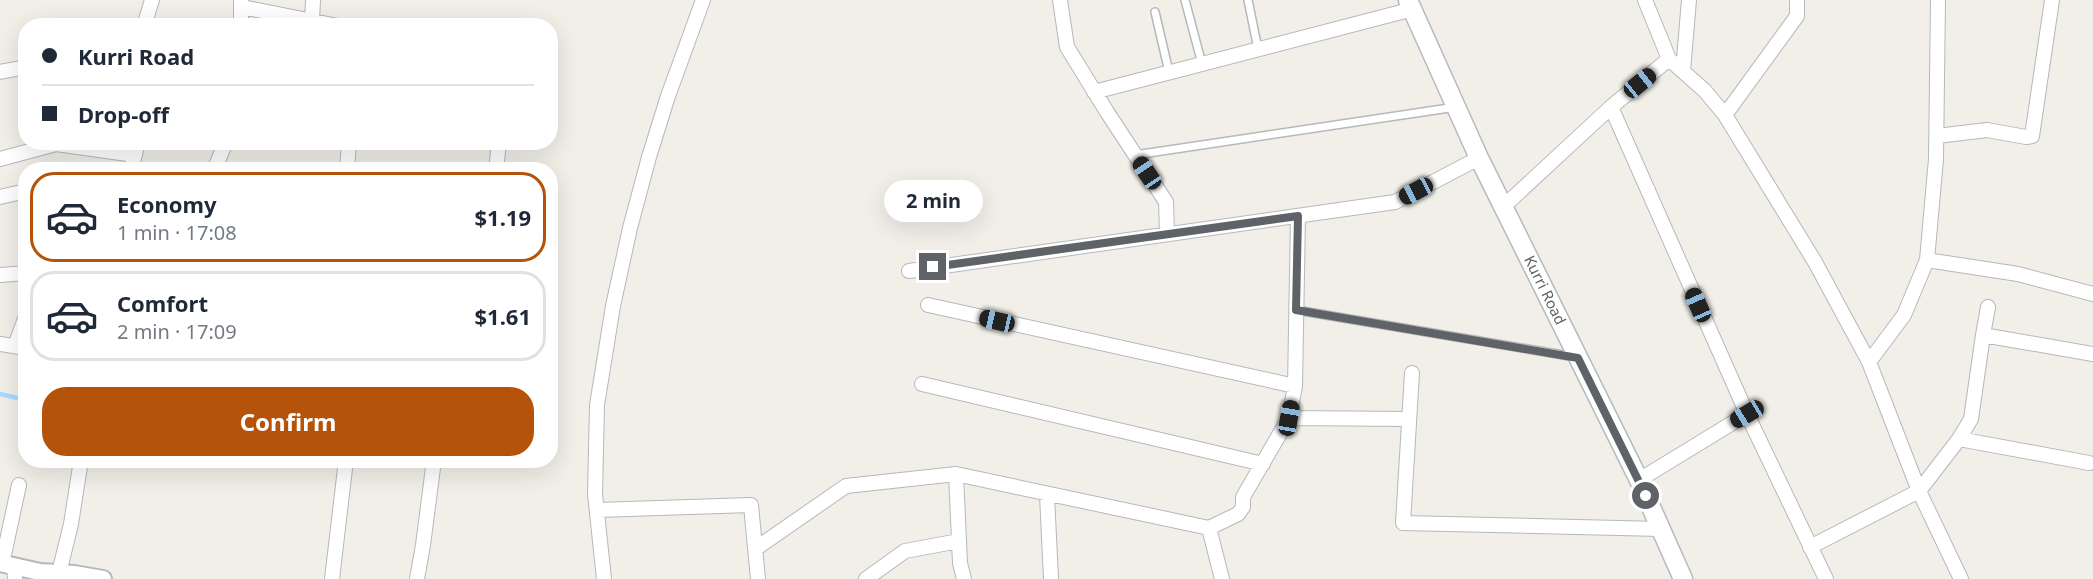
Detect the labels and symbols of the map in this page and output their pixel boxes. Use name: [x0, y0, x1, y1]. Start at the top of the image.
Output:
car: [1620, 65, 1660, 101]
car: [1129, 153, 1165, 193]
car: [1396, 175, 1436, 207]
callout: 2 min: [884, 180, 982, 222]
street label: Kurri Road: [1520, 252, 1571, 328]
route end: [919, 253, 946, 280]
car: [1682, 285, 1714, 325]
car: [977, 308, 1017, 334]
car: [1727, 397, 1767, 431]
car: [1277, 399, 1301, 437]
route start: [1632, 482, 1659, 509]

